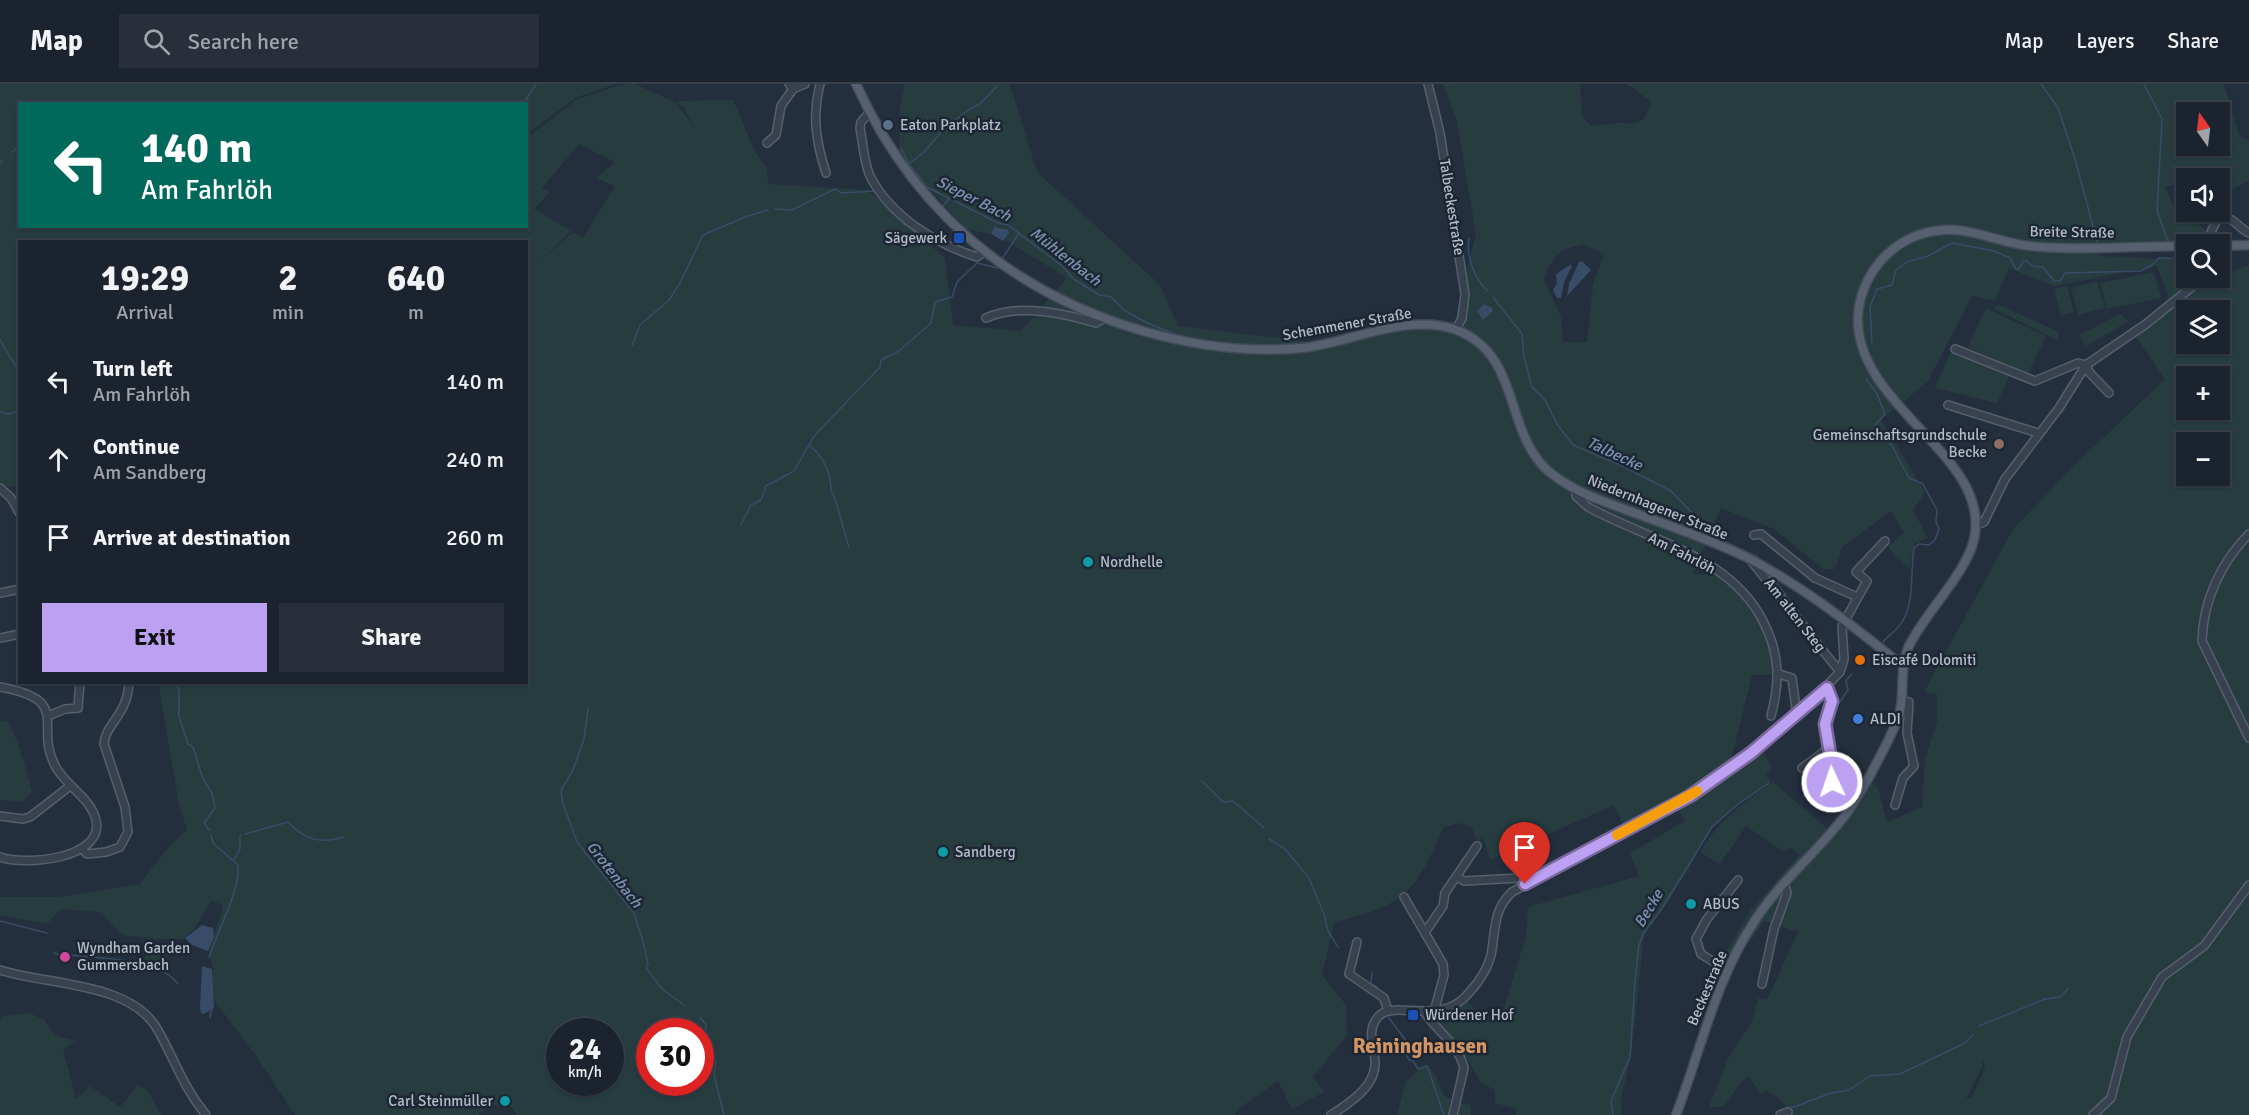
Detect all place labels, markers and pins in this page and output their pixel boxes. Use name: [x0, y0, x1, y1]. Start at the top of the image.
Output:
place label: Eaton Parkplatz: [900, 116, 1001, 134]
marker: Eaton Parkplatz: [881, 118, 895, 132]
place label: Sägewerk: [885, 229, 947, 247]
marker: Sägewerk: [952, 231, 966, 245]
place label: Gemeinschaftsgrundschule Becke: [1813, 426, 1987, 461]
marker: Gemeinschaftsgrundschule Becke: [1992, 437, 2006, 451]
place label: Nordhelle: [1100, 553, 1163, 571]
marker: Nordhelle: [1081, 555, 1095, 569]
place label: Eiscafé Dolomiti: [1872, 651, 1976, 669]
marker: Eiscafé Dolomiti: [1853, 653, 1867, 667]
place label: ALDI: [1870, 710, 1901, 728]
marker: ALDI: [1851, 712, 1865, 726]
pin: [1499, 822, 1550, 884]
place label: Sandberg: [955, 843, 1016, 861]
marker: Sandberg: [936, 845, 950, 859]
place label: ABUS: [1703, 895, 1740, 913]
marker: ABUS: [1684, 897, 1698, 911]
place label: Wyndham Garden Gummersbach: [77, 939, 190, 974]
marker: Wyndham Garden Gummersbach: [58, 950, 72, 964]
place label: Würdener Hof: [1425, 1006, 1515, 1024]
marker: Würdener Hof: [1406, 1008, 1420, 1022]
place label: Carl Steinmüller: [388, 1092, 493, 1110]
marker: Carl Steinmüller: [498, 1094, 512, 1108]

